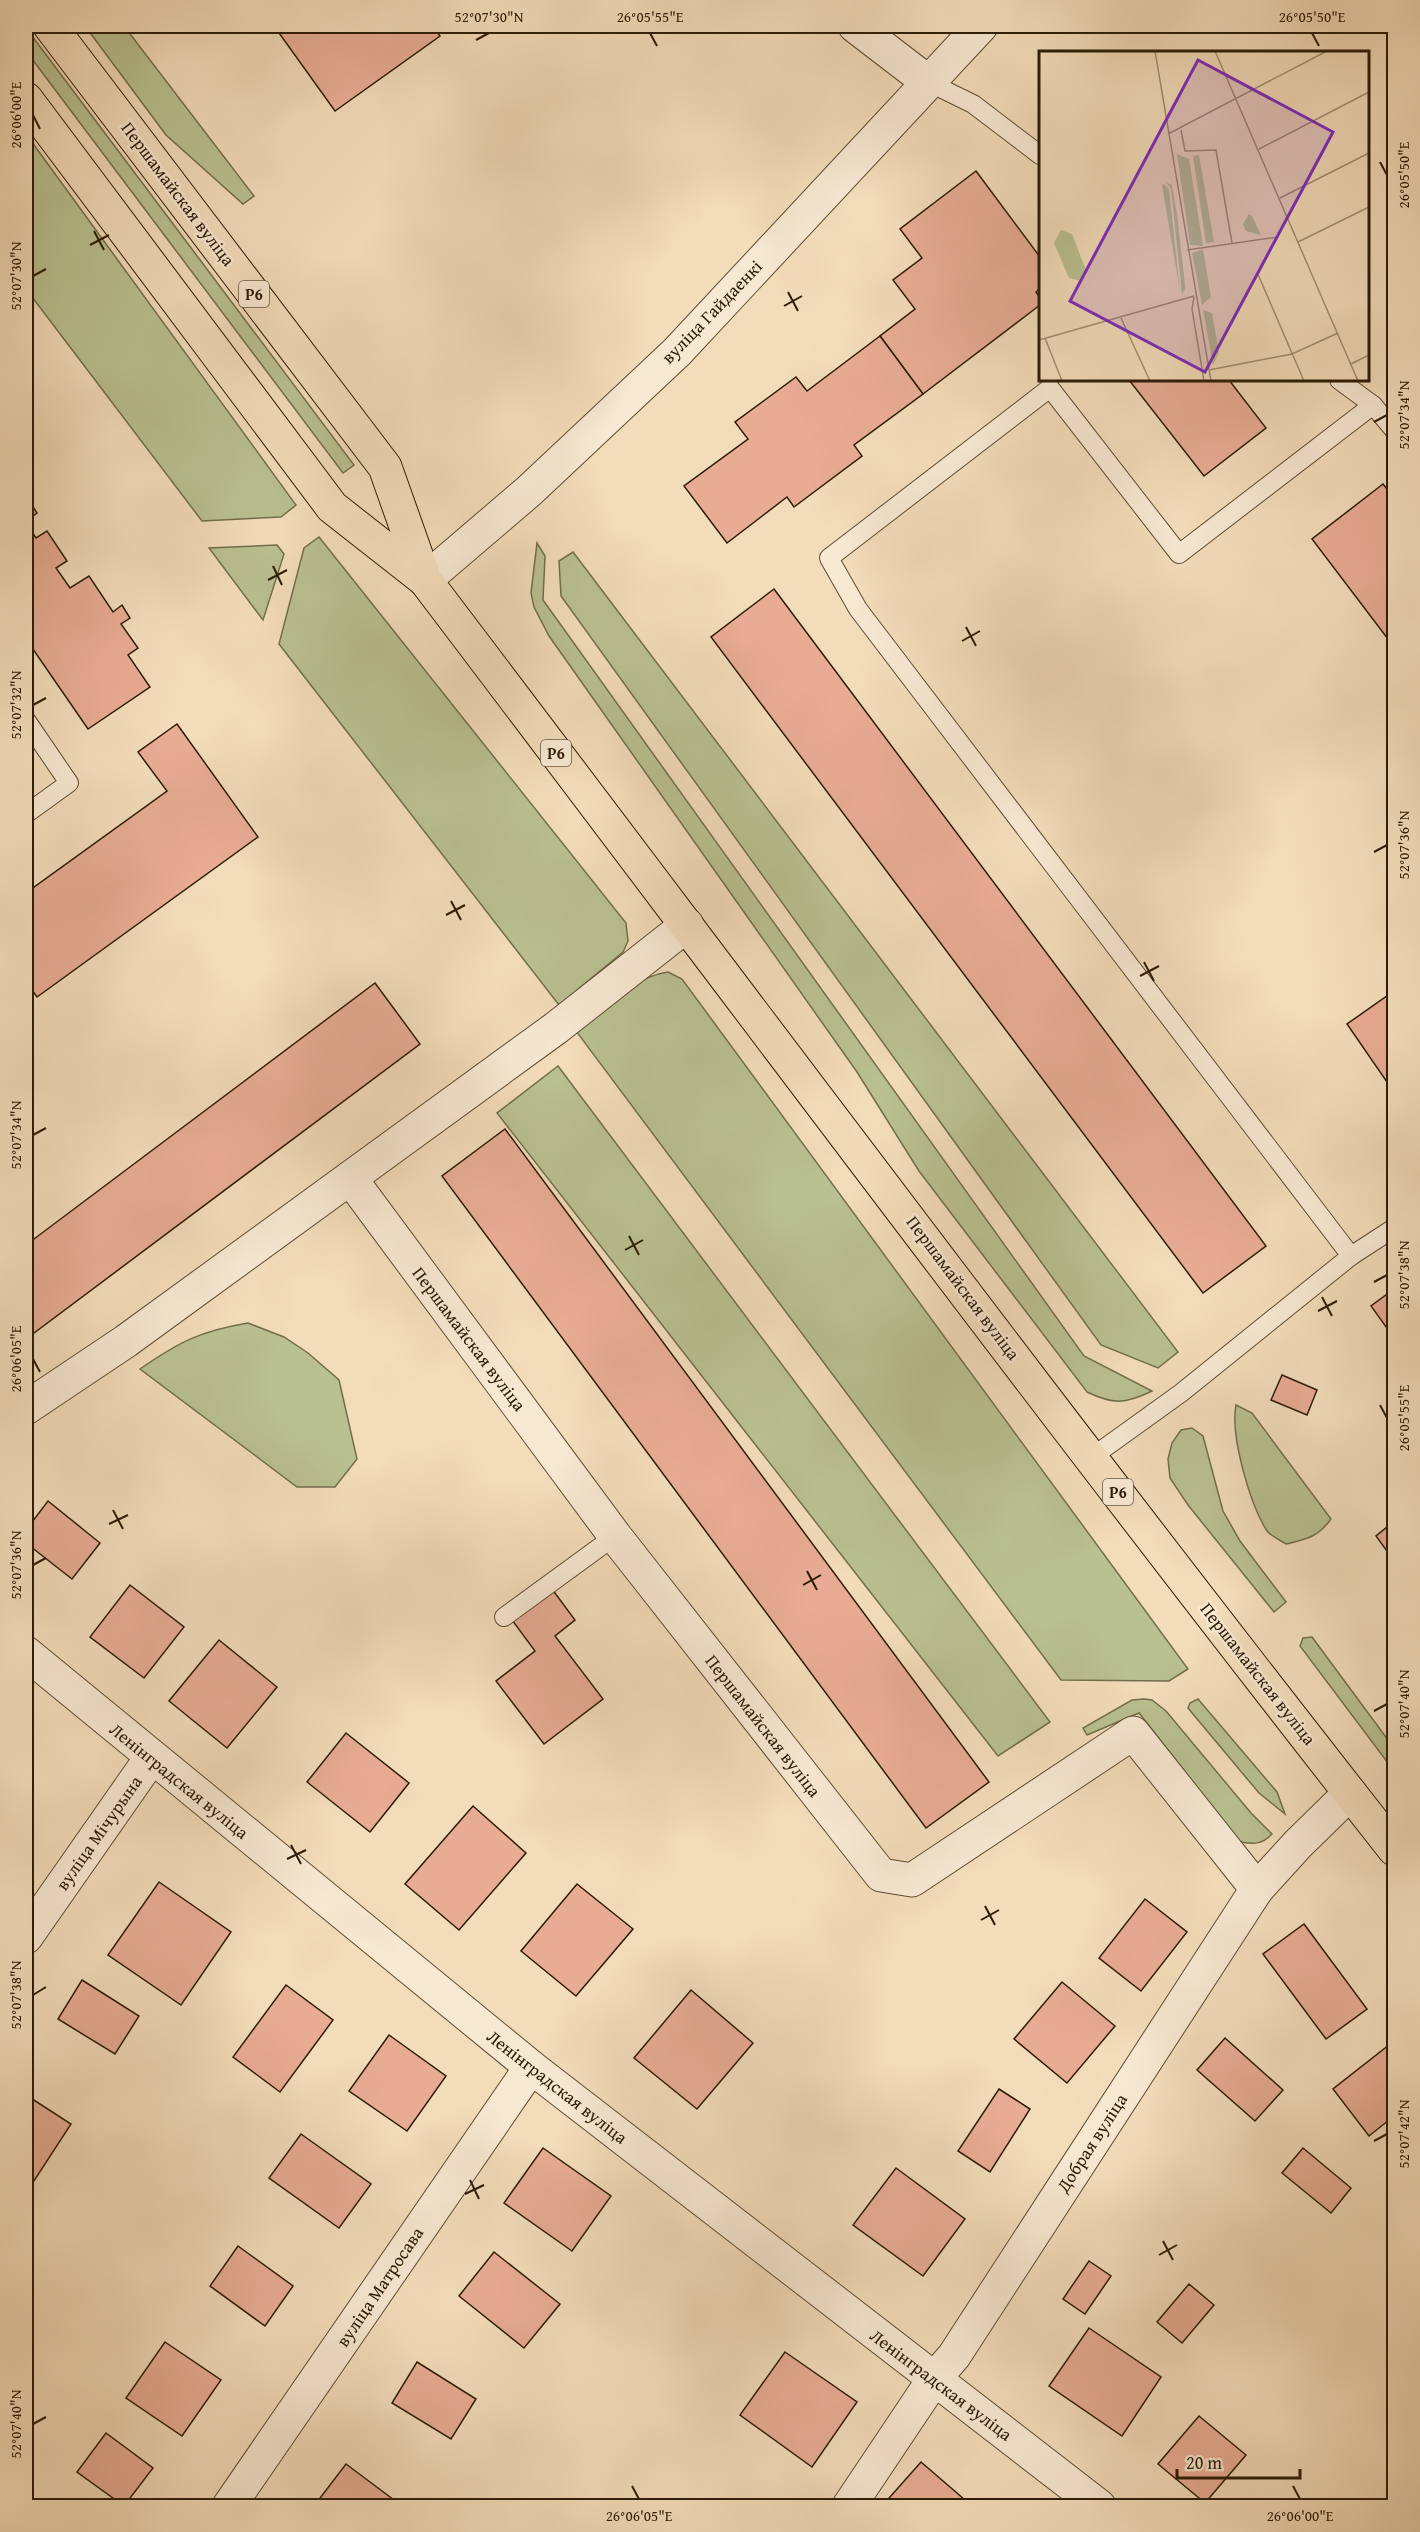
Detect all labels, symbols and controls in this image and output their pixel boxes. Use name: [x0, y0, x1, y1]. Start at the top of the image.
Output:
text: 52°07'30"N: [455, 6, 524, 27]
text: 26°05'55"E: [617, 6, 684, 27]
text: 26°05'50"E: [1279, 6, 1346, 27]
inset map: [1039, 51, 1369, 381]
text: 26°06'00"E: [5, 81, 26, 148]
street label: Першамайская вуліца: [115, 116, 242, 272]
text: 26°05'50"E: [1393, 141, 1414, 208]
text: 52°07'30"N: [5, 241, 26, 310]
street label: вуліца Гайдаенкі: [655, 254, 768, 370]
road number: Р6: [239, 281, 269, 307]
text: 52°07'34"N: [1393, 380, 1414, 449]
text: 52°07'32"N: [5, 670, 26, 739]
road number: Р6: [541, 740, 571, 766]
text: 52°07'36"N: [1393, 810, 1414, 879]
text: 52°07'34"N: [5, 1100, 26, 1169]
street label: Першамайская вуліца: [900, 1210, 1027, 1366]
text: 52°07'38"N: [1393, 1240, 1414, 1309]
street label: Першамайская вуліца: [406, 1261, 533, 1417]
text: 26°06'05"E: [5, 1325, 26, 1392]
text: 26°05'55"E: [1393, 1384, 1414, 1451]
road number: Р6: [1103, 1479, 1133, 1505]
text: 52°07'36"N: [5, 1530, 26, 1599]
street label: Першамайская вуліца: [1194, 1596, 1323, 1751]
street label: Першамайская вуліца: [699, 1648, 828, 1803]
text: 52°07'40"N: [1393, 1669, 1414, 1738]
street label: Ленінградская вуліца: [104, 1716, 255, 1846]
street label: вуліца Мічурына: [49, 1769, 149, 1896]
text: 52°07'38"N: [5, 1960, 26, 2029]
street label: Ленінградская вуліца: [481, 2023, 634, 2151]
street label: Добрая вуліца: [1049, 2088, 1134, 2198]
text: 52°07'42"N: [1393, 2099, 1414, 2168]
street label: вуліца Матросава: [329, 2221, 430, 2352]
street label: Ленінградская вуліца: [864, 2322, 1019, 2447]
text: 52°07'40"N: [5, 2389, 26, 2458]
scale bar: [1177, 2442, 1300, 2480]
text: 20 m: [1186, 2449, 1222, 2476]
text: 26°06'05"E: [606, 2505, 673, 2526]
text: 26°06'00"E: [1267, 2505, 1334, 2526]

